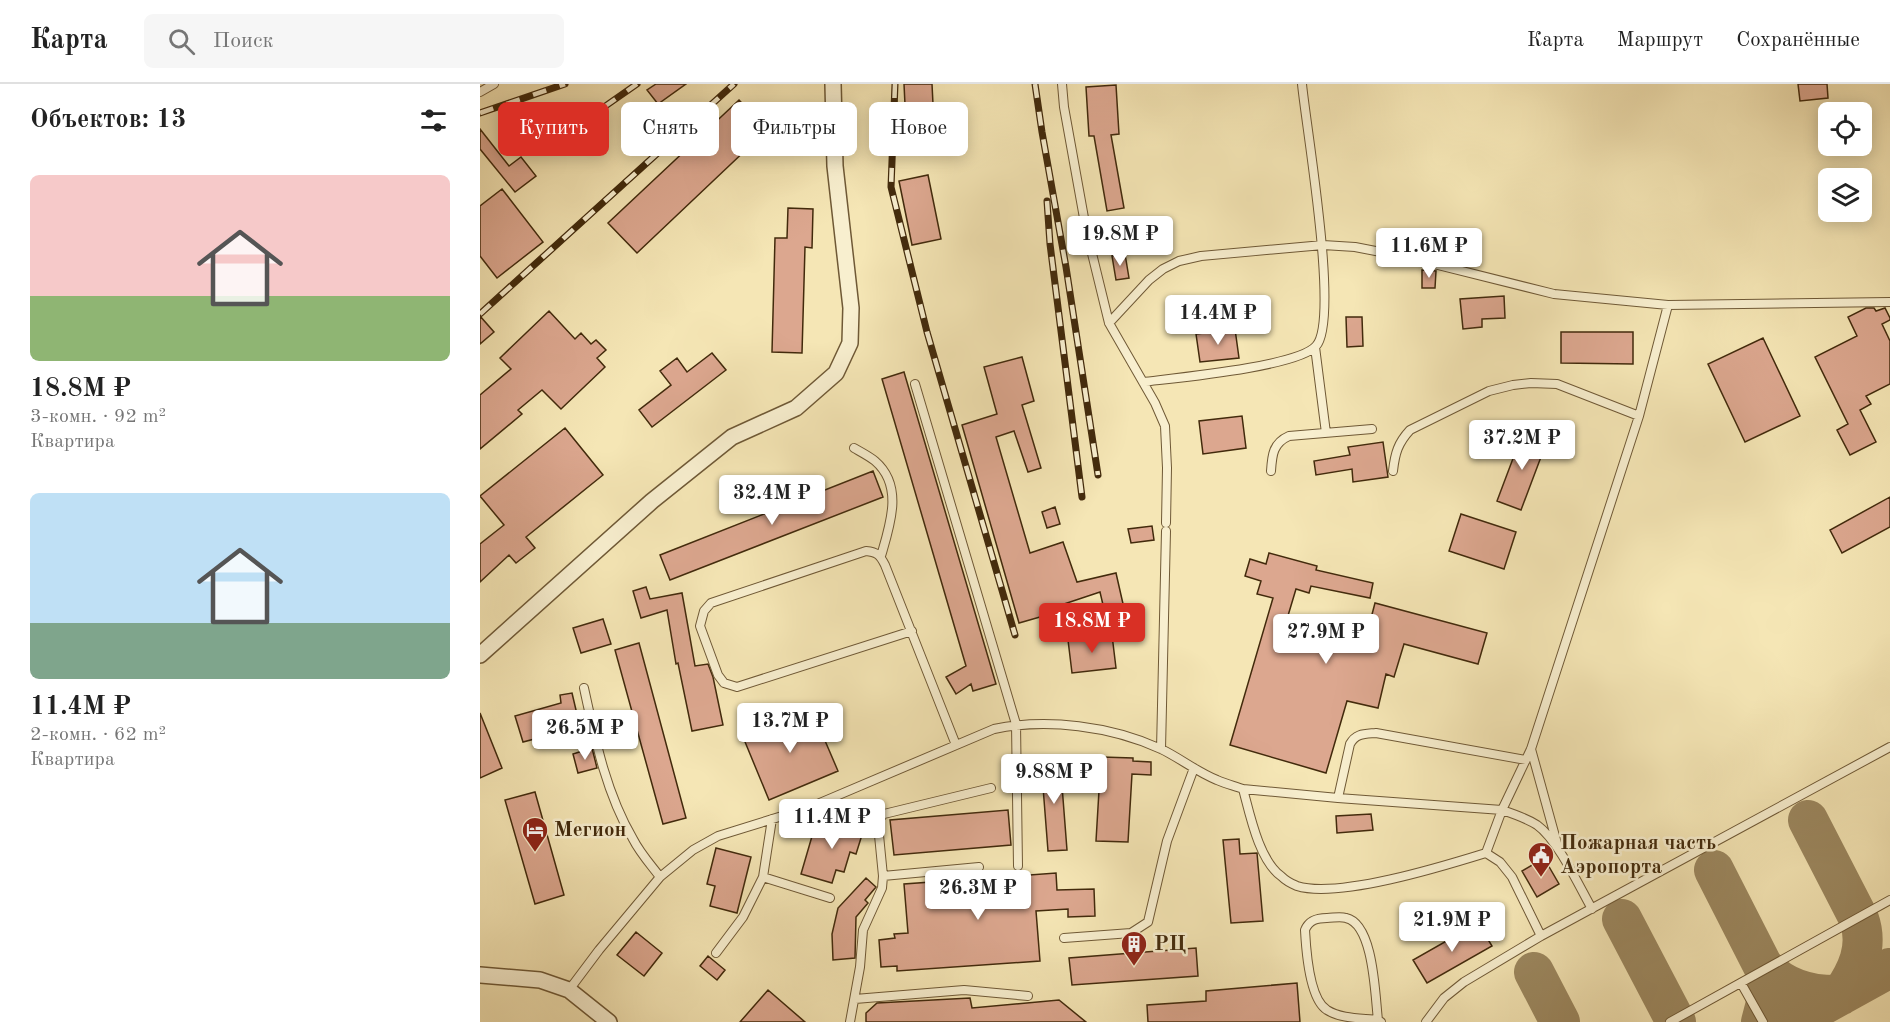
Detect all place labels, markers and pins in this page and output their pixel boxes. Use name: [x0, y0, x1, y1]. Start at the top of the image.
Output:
pin: 19.8M ₽: [1065, 216, 1175, 267]
pin: 11.6M ₽: [1374, 228, 1484, 279]
pin: 14.4M ₽: [1163, 295, 1273, 346]
pin: 37.2M ₽: [1467, 420, 1577, 471]
pin: 32.4M ₽: [717, 475, 827, 526]
pin: 18.8M ₽: [1037, 603, 1147, 654]
pin: 27.9M ₽: [1271, 614, 1381, 665]
pin: 13.7M ₽: [735, 703, 845, 754]
pin: 26.5M ₽: [530, 710, 640, 761]
pin: 9.88M ₽: [999, 754, 1109, 805]
pin: 11.4M ₽: [777, 799, 887, 850]
hotel icon: Мегион: [520, 815, 550, 853]
place label: Мегион: [554, 820, 626, 841]
place label: Пожарная часть Аэропорта: [1560, 833, 1716, 878]
public building icon: Пожарная часть Аэропорта: [1526, 840, 1556, 878]
pin: 26.3M ₽: [923, 870, 1033, 921]
pin: 21.9M ₽: [1397, 902, 1507, 953]
building icon: РЦ: [1119, 929, 1149, 967]
place label: РЦ: [1154, 934, 1186, 955]

